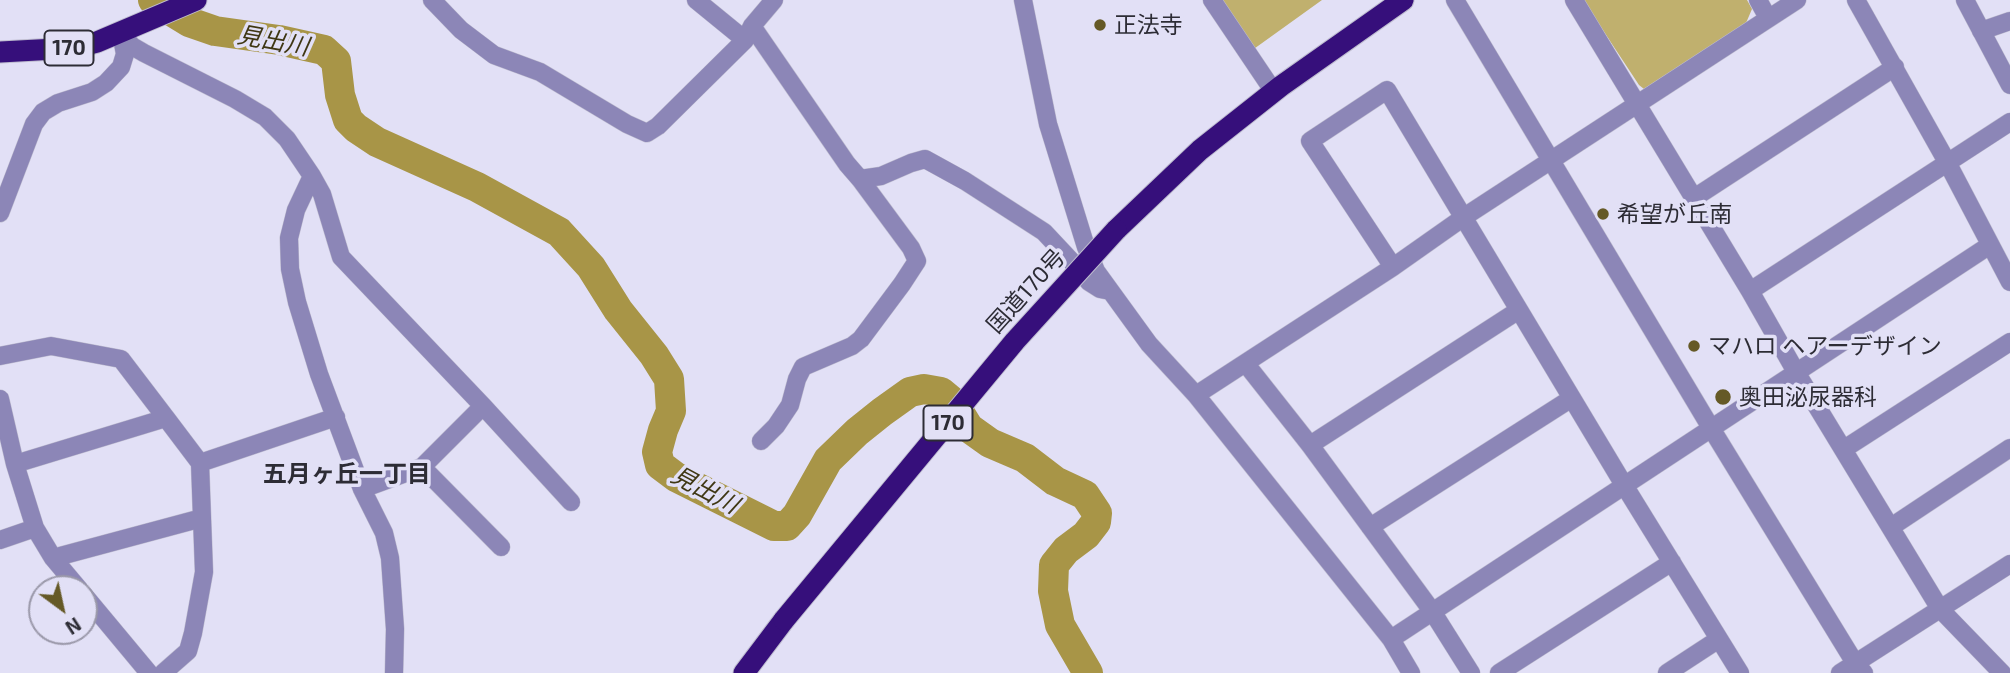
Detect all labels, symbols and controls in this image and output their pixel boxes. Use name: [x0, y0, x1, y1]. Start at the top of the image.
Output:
place label: 正法寺: [1114, 11, 1183, 39]
marker: 正法寺: [1092, 17, 1108, 33]
water label: 見出川: [235, 21, 311, 61]
road number: 170: [44, 30, 94, 66]
place label: 希望が丘南: [1617, 200, 1732, 228]
marker: 希望が丘南: [1595, 206, 1611, 222]
street label: 国道170号: [981, 243, 1071, 339]
place label: マハロ ヘアーデザイン: [1708, 332, 1942, 360]
marker: マハロ ヘアーデザイン: [1686, 338, 1702, 354]
place label: 奥田泌尿器科: [1739, 383, 1877, 411]
marker: 奥田泌尿器科: [1713, 387, 1733, 407]
road number: 170: [923, 406, 972, 440]
district label: 五月ヶ丘一丁目: [263, 460, 431, 488]
water label: 見出川: [666, 460, 744, 520]
north arrow: [28, 575, 98, 645]
text: N: [62, 613, 86, 640]

